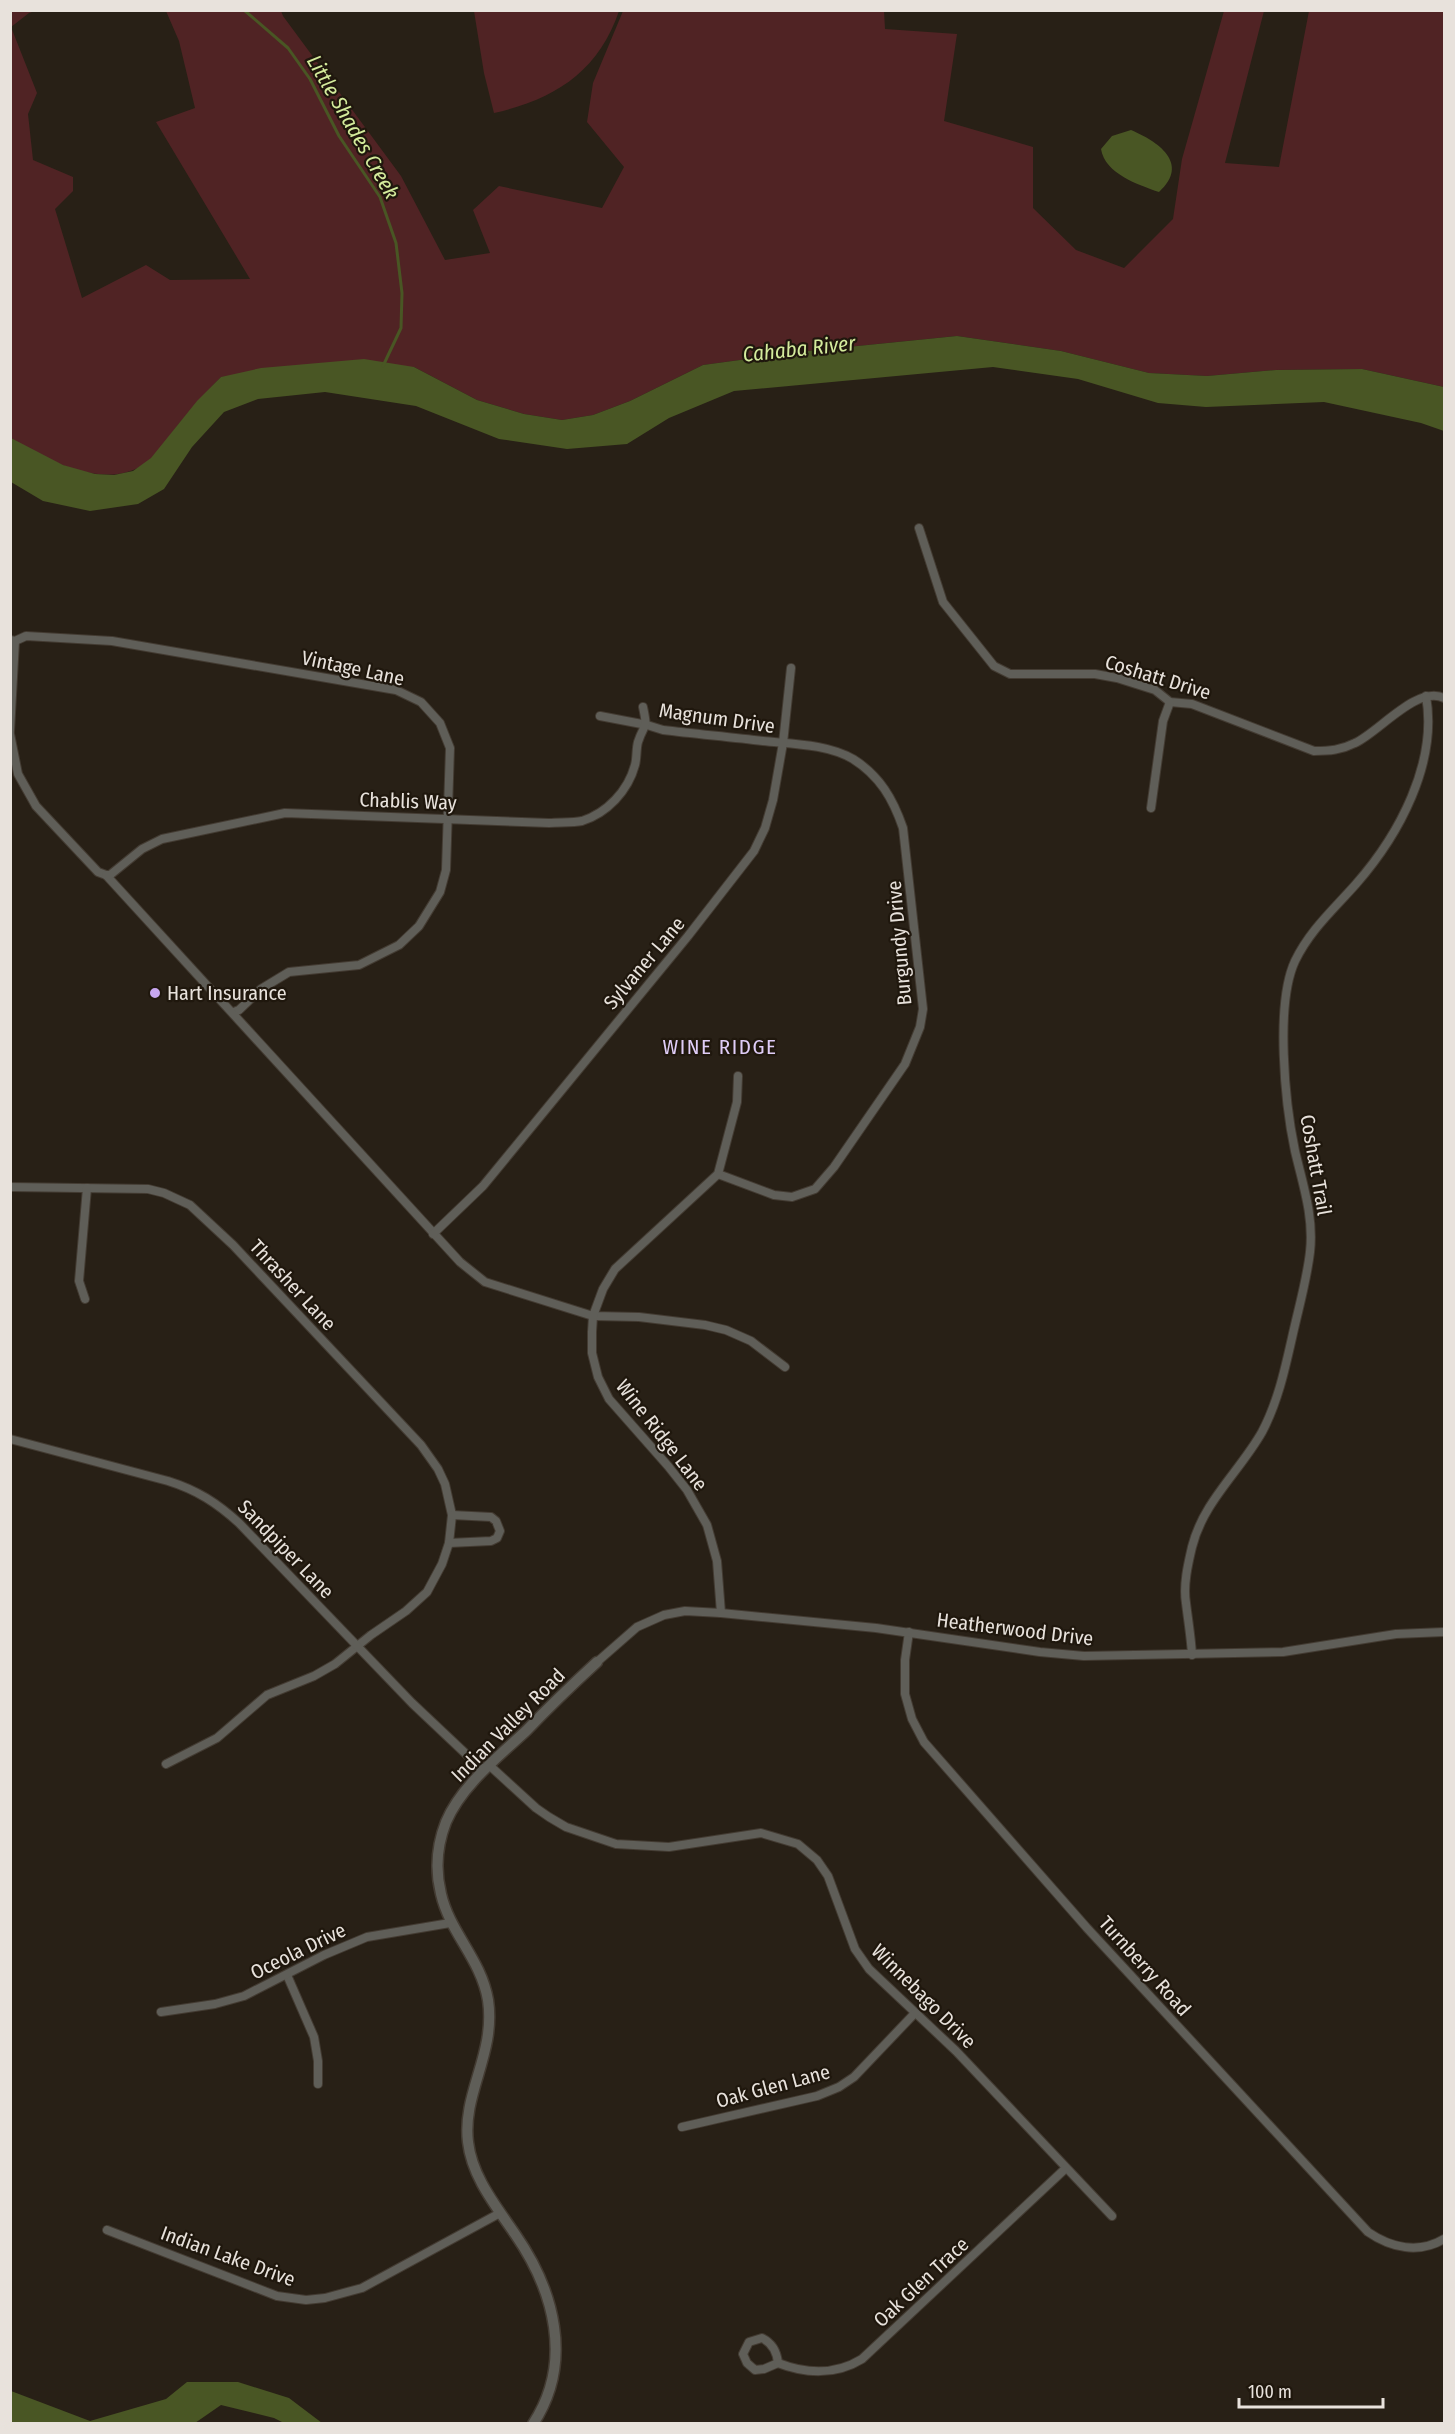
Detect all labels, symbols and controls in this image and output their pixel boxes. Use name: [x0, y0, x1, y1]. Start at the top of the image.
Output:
water label: Little Shades Creek: [301, 50, 405, 204]
water label: Cahaba River: [741, 330, 857, 368]
street label: Vintage Lane: [299, 645, 407, 691]
street label: Coshatt Drive: [1102, 650, 1214, 704]
street label: Magnum Drive: [658, 698, 776, 738]
street label: Chablis Way: [359, 787, 457, 815]
street label: Burgundy Drive: [882, 880, 916, 1006]
street label: Sylvaner Lane: [598, 912, 690, 1014]
place label: Hart Insurance: [167, 981, 287, 1005]
marker: Hart Insurance: [148, 986, 162, 1000]
district label: WINE RIDGE: [663, 1034, 777, 1060]
street label: Coshatt Trail: [1295, 1113, 1337, 1217]
street label: Thrasher Lane: [245, 1235, 341, 1335]
street label: Wine Ridge Lane: [611, 1375, 713, 1495]
street label: Sandpiper Lane: [233, 1495, 339, 1603]
street label: Heatherwood Drive: [935, 1607, 1095, 1651]
street label: Indian Valley Road: [446, 1663, 570, 1787]
street label: Turnberry Road: [1094, 1911, 1196, 2021]
street label: Oceola Drive: [246, 1918, 350, 1984]
street label: Winnebago Drive: [867, 1939, 981, 2053]
street label: Oak Glen Lane: [713, 2059, 833, 2113]
street label: Indian Lake Drive: [158, 2221, 298, 2291]
street label: Oak Glen Trace: [869, 2232, 973, 2332]
scale bar: [1239, 2371, 1383, 2409]
text: 100 m: [1248, 2381, 1292, 2403]

